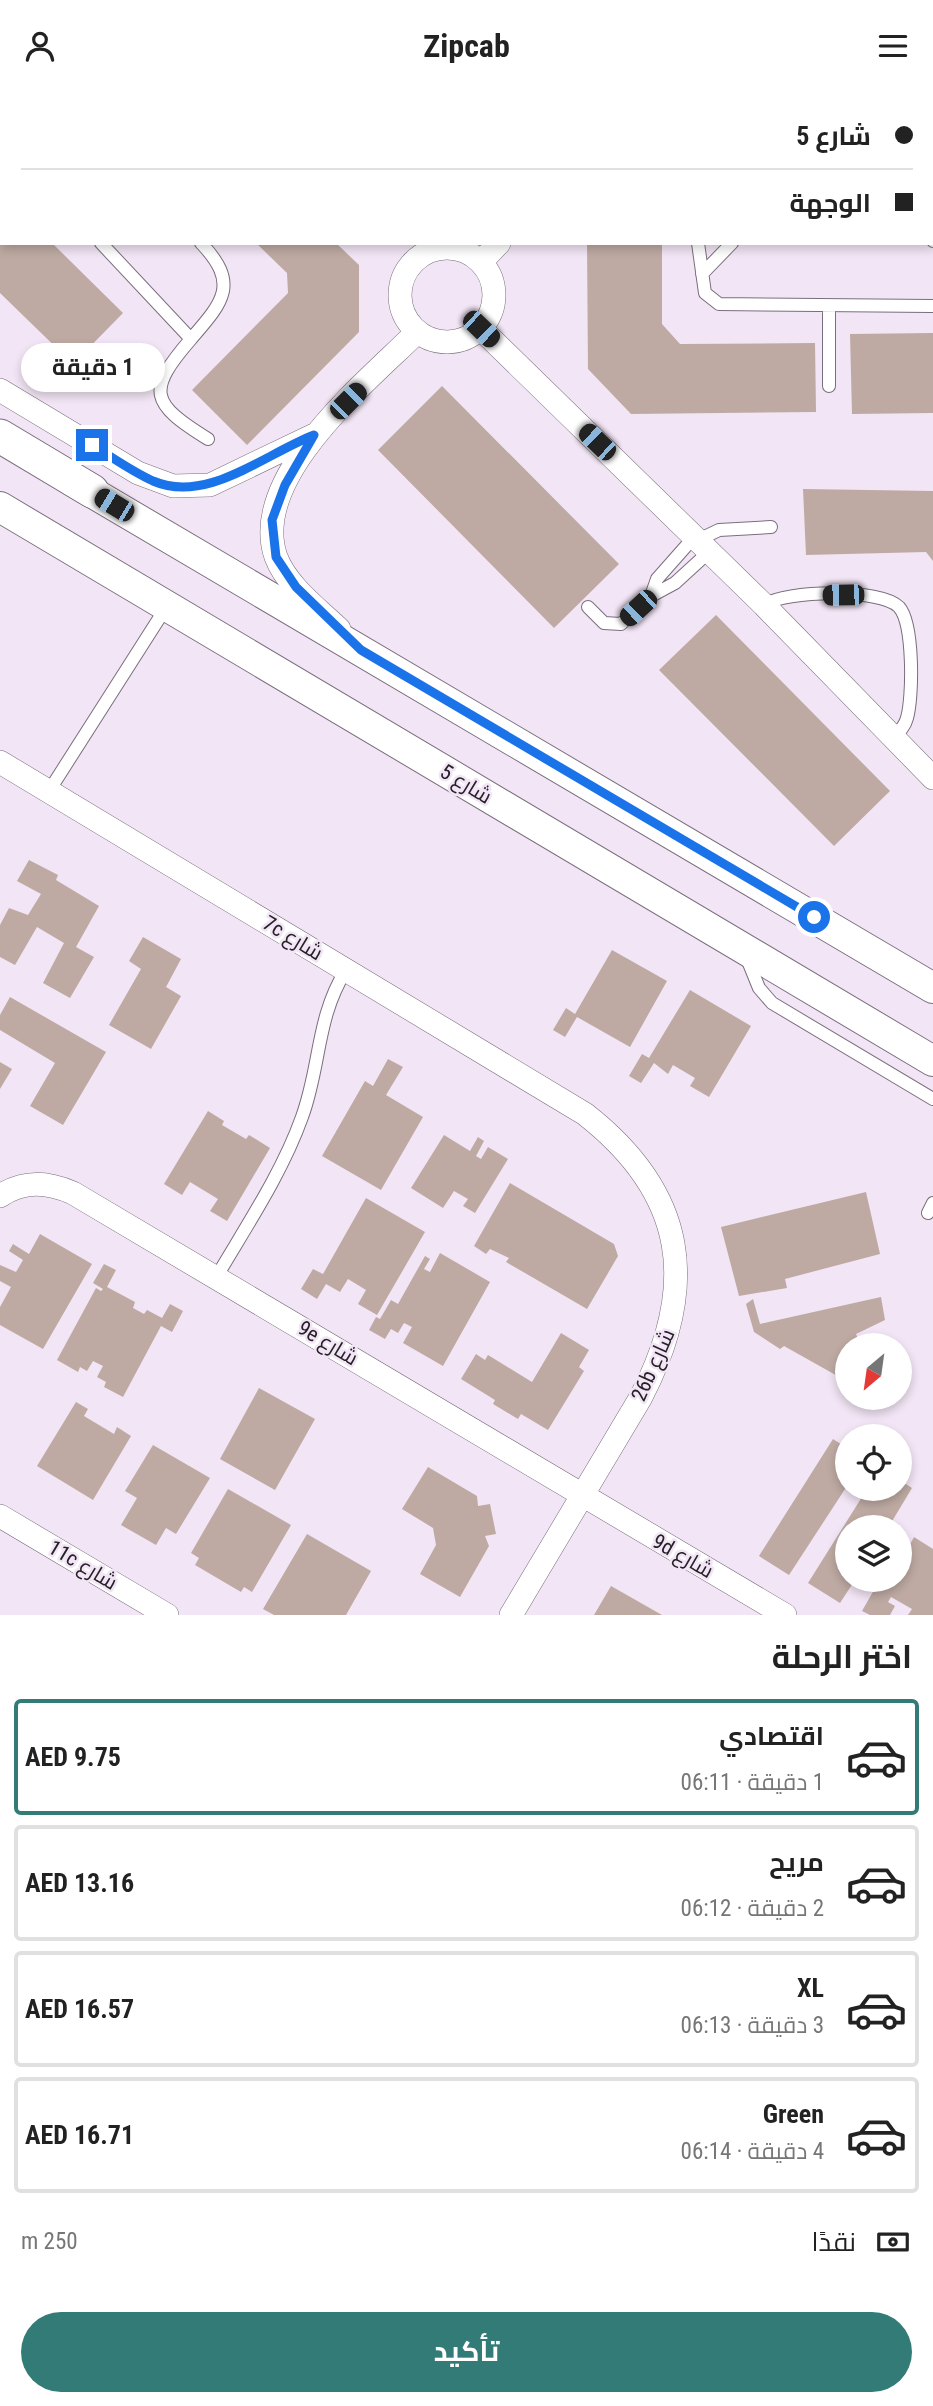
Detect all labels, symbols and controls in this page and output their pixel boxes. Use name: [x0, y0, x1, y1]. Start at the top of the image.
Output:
icon: person: [21, 27, 59, 65]
text: Zipcab: [423, 27, 510, 65]
icon: menu: [874, 27, 912, 65]
text: شارع 5: [796, 121, 871, 151]
text: الوجهة: [790, 188, 871, 218]
car: [459, 307, 504, 351]
callout: 1 دقيقة: [20, 343, 164, 393]
text: 1 دقيقة: [52, 354, 134, 381]
car: [326, 379, 371, 423]
car: [575, 420, 620, 464]
route end: [76, 429, 108, 461]
car: [91, 485, 138, 525]
car: [822, 584, 865, 606]
car: [616, 586, 661, 630]
street label: شارع 5: [435, 759, 496, 810]
route start: [798, 901, 830, 933]
street label: 7c شارع: [258, 911, 327, 967]
street label: 9e شارع: [293, 1316, 362, 1372]
street label: 26b شارع: [626, 1325, 681, 1406]
north arrow: [835, 1333, 912, 1411]
map controls: [835, 1333, 912, 1592]
button: locate: [835, 1424, 912, 1501]
button: layers: [835, 1515, 912, 1592]
street label: 9d شارع: [647, 1529, 718, 1585]
street label: 11c شارع: [43, 1535, 122, 1597]
text: اختر الرحلة: [772, 1638, 912, 1676]
text: اقتصادي: [719, 1721, 824, 1751]
icon: car: [845, 1726, 908, 1789]
text: AED 9.75: [25, 1742, 121, 1772]
text: 1 دقيقة · 06:11: [681, 1769, 824, 1796]
text: مريح: [769, 1847, 824, 1877]
icon: car: [845, 1852, 908, 1915]
text: AED 13.16: [25, 1868, 134, 1898]
text: 2 دقيقة · 06:12: [681, 1895, 824, 1922]
text: XL: [797, 1973, 824, 2003]
icon: car: [845, 1978, 908, 2041]
text: AED 16.57: [25, 1994, 134, 2024]
text: 3 دقيقة · 06:13: [681, 2012, 824, 2039]
text: Green: [763, 2099, 824, 2129]
icon: car: [845, 2104, 908, 2167]
text: AED 16.71: [25, 2120, 134, 2150]
text: 4 دقيقة · 06:14: [681, 2138, 824, 2165]
icon: cash: [874, 2223, 912, 2261]
text: نقدًا: [812, 2227, 856, 2257]
text: 250 m: [21, 2228, 78, 2255]
button: تأكيد: [21, 2312, 912, 2392]

